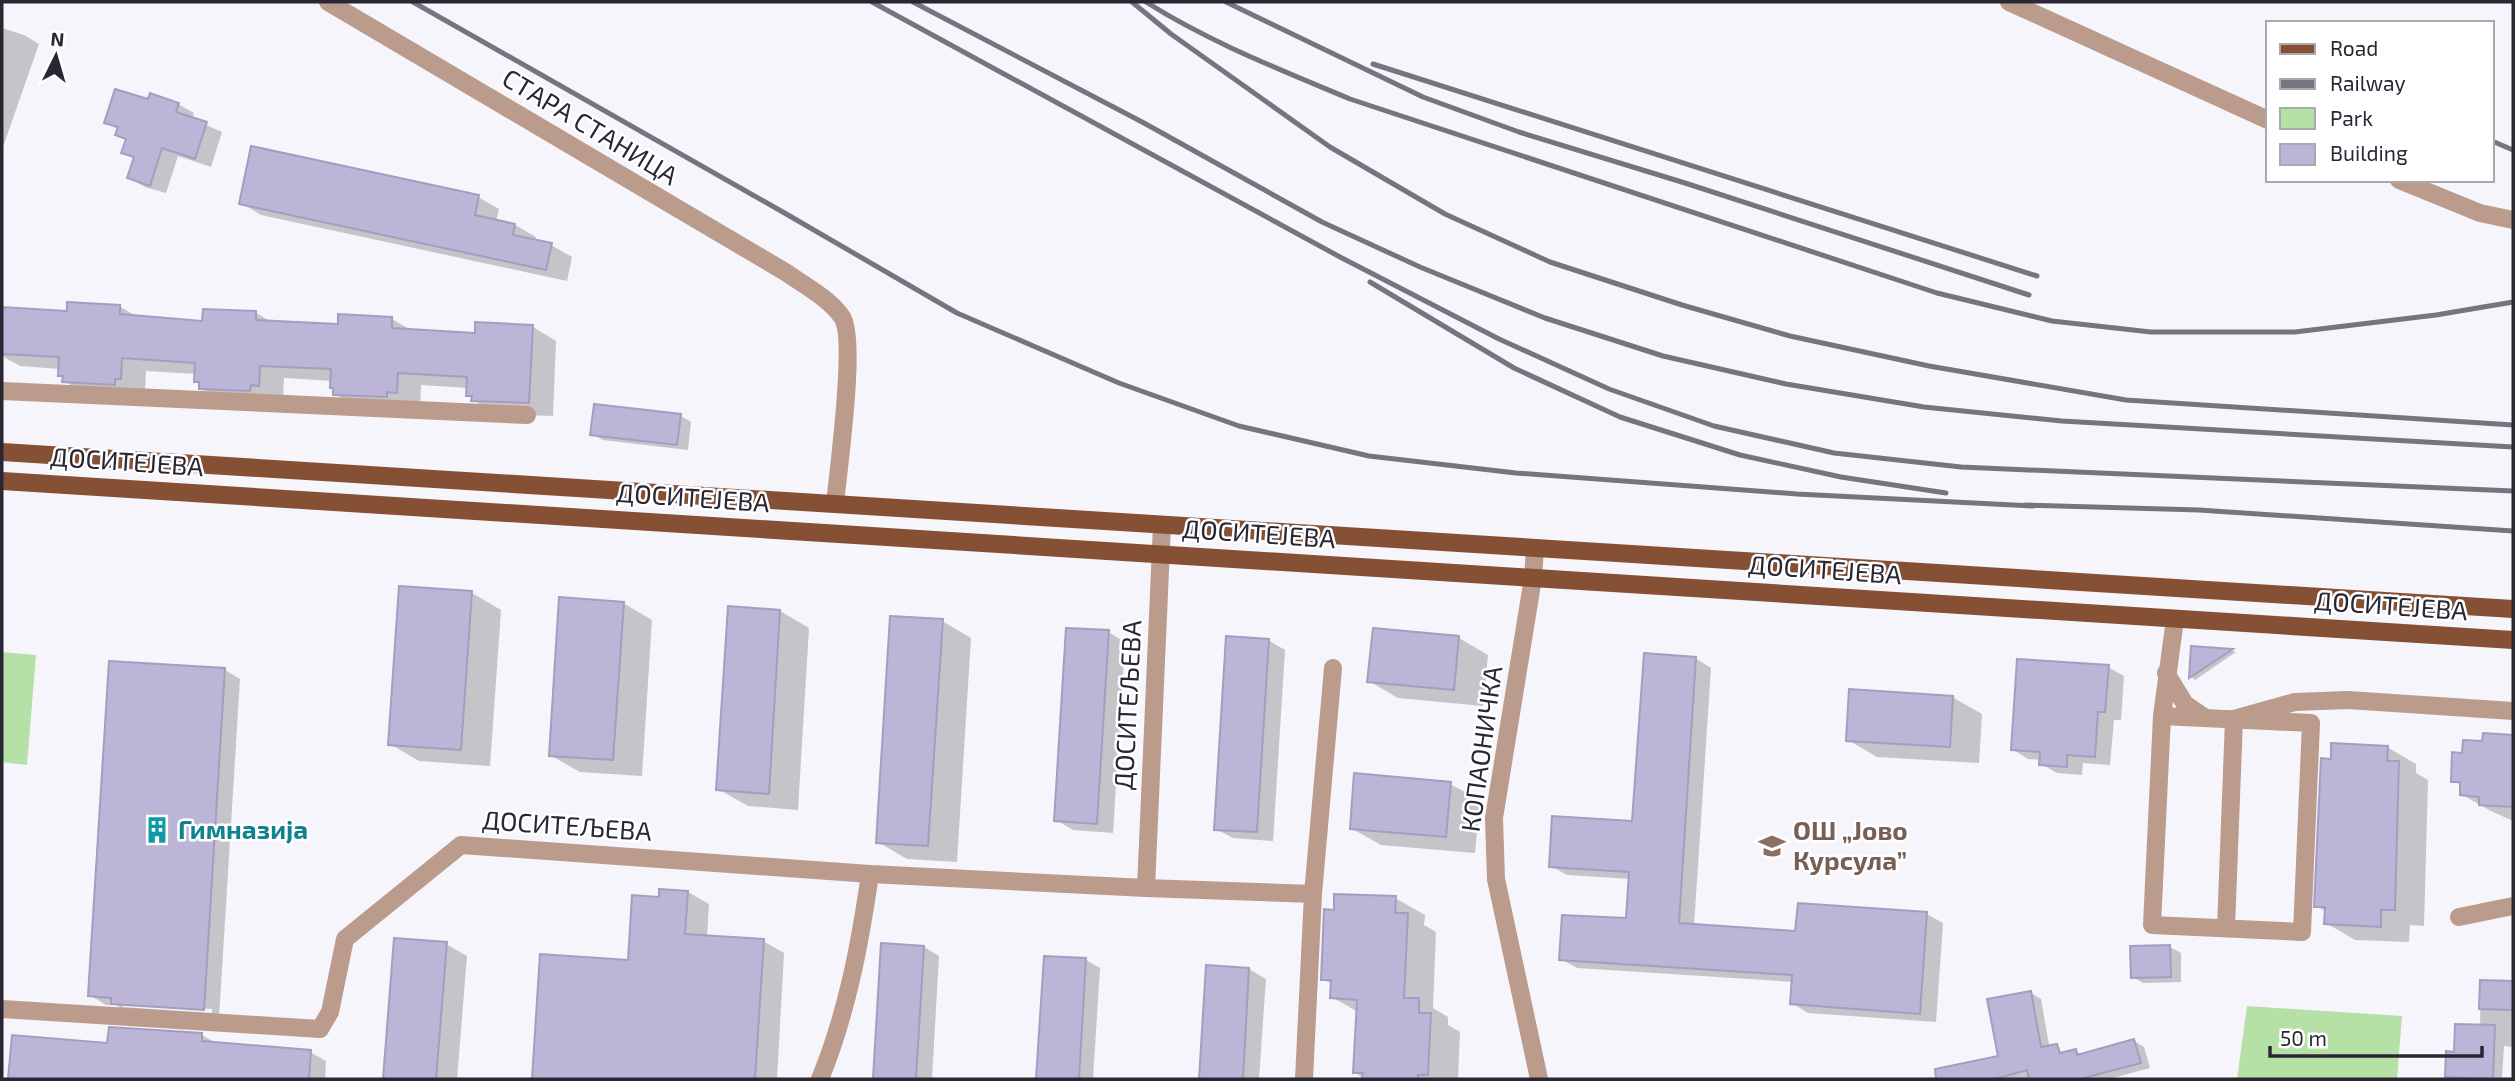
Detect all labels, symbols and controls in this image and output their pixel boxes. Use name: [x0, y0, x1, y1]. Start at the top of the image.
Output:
north arrow: [21, 21, 91, 91]
legend: [2266, 21, 2494, 182]
text: N: [50, 27, 65, 51]
text: Road: [2330, 35, 2378, 60]
street label: СТАРА СТАНИЦА: [498, 61, 684, 190]
text: Railway: [2330, 70, 2406, 95]
text: Park: [2330, 105, 2373, 130]
text: Building: [2330, 140, 2408, 165]
street label: ДОСИТЕЈЕВА: [49, 440, 205, 481]
street label: ДОСИТЕЈЕВА: [615, 476, 771, 517]
street label: ДОСИТЕЈЕВА: [1181, 512, 1337, 553]
street label: ДОСИТЕЈЕВА: [1747, 548, 1903, 589]
street label: ДОСИТЕЈЕВА: [2313, 584, 2469, 625]
street label: ДОСИТЕЉЕВА: [1107, 619, 1146, 791]
street label: КОПАОНИЧКА: [1454, 664, 1507, 834]
street label: ДОСИТЕЉЕВА: [481, 803, 653, 846]
place label: Гимназија: [178, 813, 308, 844]
place label: ОШ „Јово Курсула”: [1793, 814, 1908, 875]
building icon: Гимназија: [142, 815, 172, 845]
school or university icon: ОШ „Јово Курсула”: [1757, 831, 1787, 861]
scale bar: [2270, 1014, 2482, 1058]
text: 50 m: [2280, 1025, 2327, 1050]

